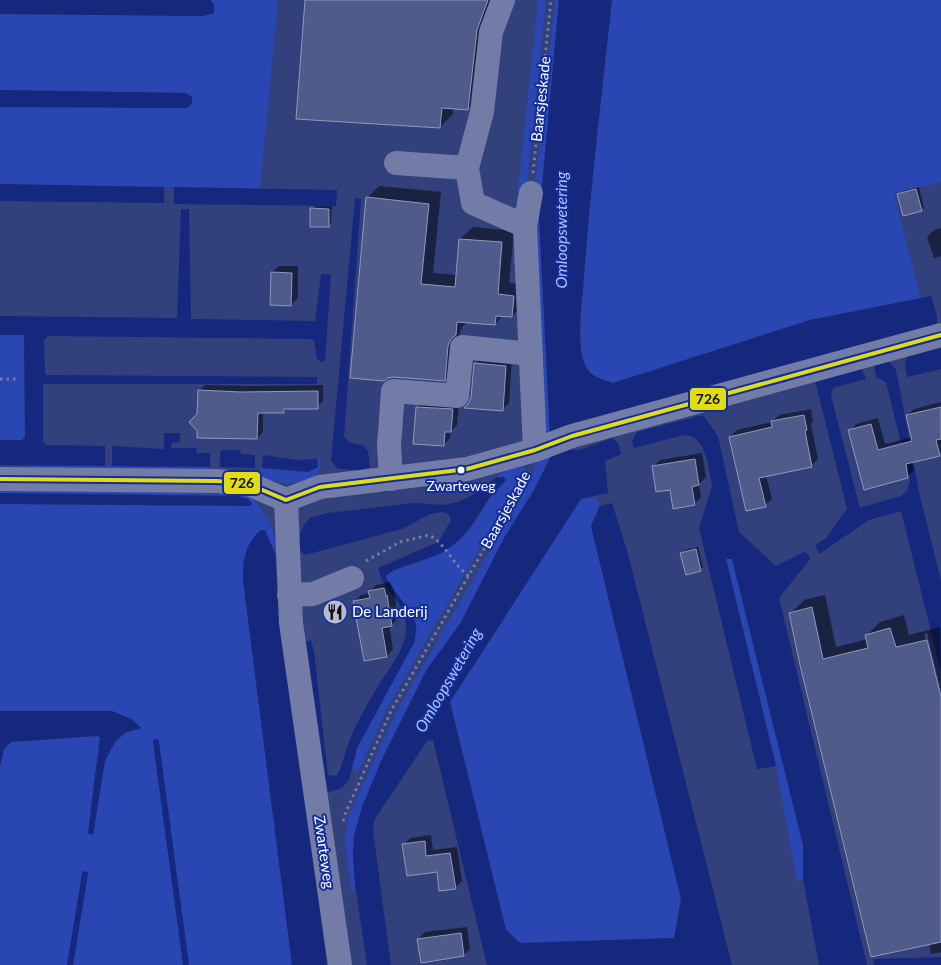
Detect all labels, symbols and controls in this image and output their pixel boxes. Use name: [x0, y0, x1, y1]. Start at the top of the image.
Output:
street label: Baarsjeskade: [527, 55, 553, 143]
water label: Omloopswetering: [551, 171, 570, 289]
line badge: 726: [689, 387, 727, 411]
text: 726: [696, 390, 720, 407]
marker: Zwarteweg: [456, 465, 466, 475]
street label: Baarsjeskade: [476, 468, 534, 551]
line badge: 726: [223, 471, 261, 495]
text: 726: [230, 474, 254, 491]
place label: Zwarteweg: [427, 477, 495, 494]
restaurant icon: De Landerij: [322, 599, 348, 625]
place label: De Landerij: [352, 602, 428, 620]
water label: Omloopswetering: [410, 624, 485, 735]
street label: Zwarteweg: [311, 814, 339, 890]

